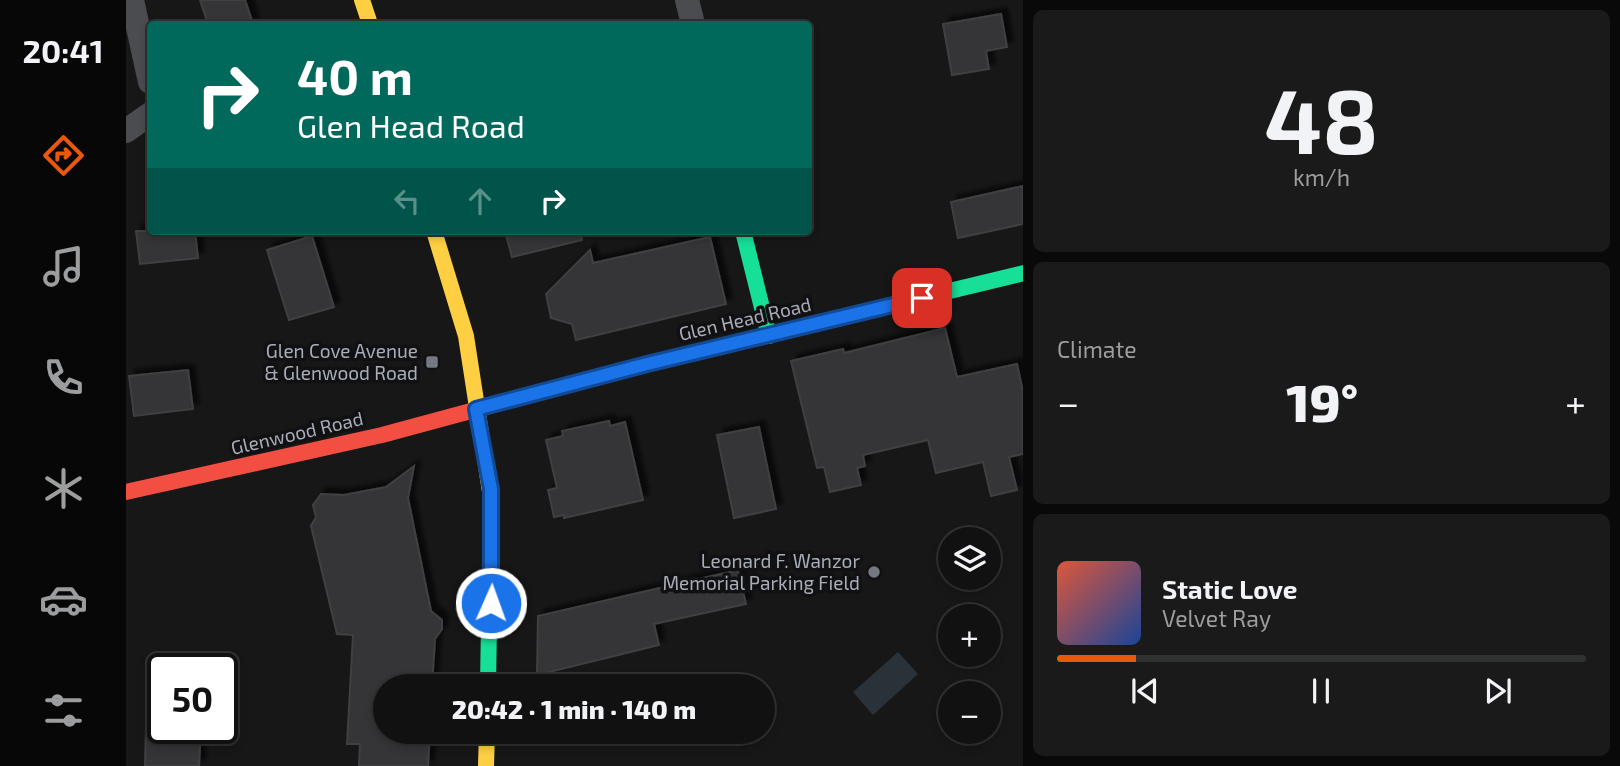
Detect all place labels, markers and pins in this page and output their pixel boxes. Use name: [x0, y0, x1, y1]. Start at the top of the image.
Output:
pin: [892, 268, 952, 328]
place label: Glen Cove Avenue & Glenwood Road: [264, 339, 418, 384]
marker: Glen Cove Avenue & Glenwood Road: [424, 354, 440, 370]
place label: Leonard F. Wanzor Memorial Parking Field: [662, 549, 860, 594]
marker: Leonard F. Wanzor Memorial Parking Field: [866, 564, 882, 580]

